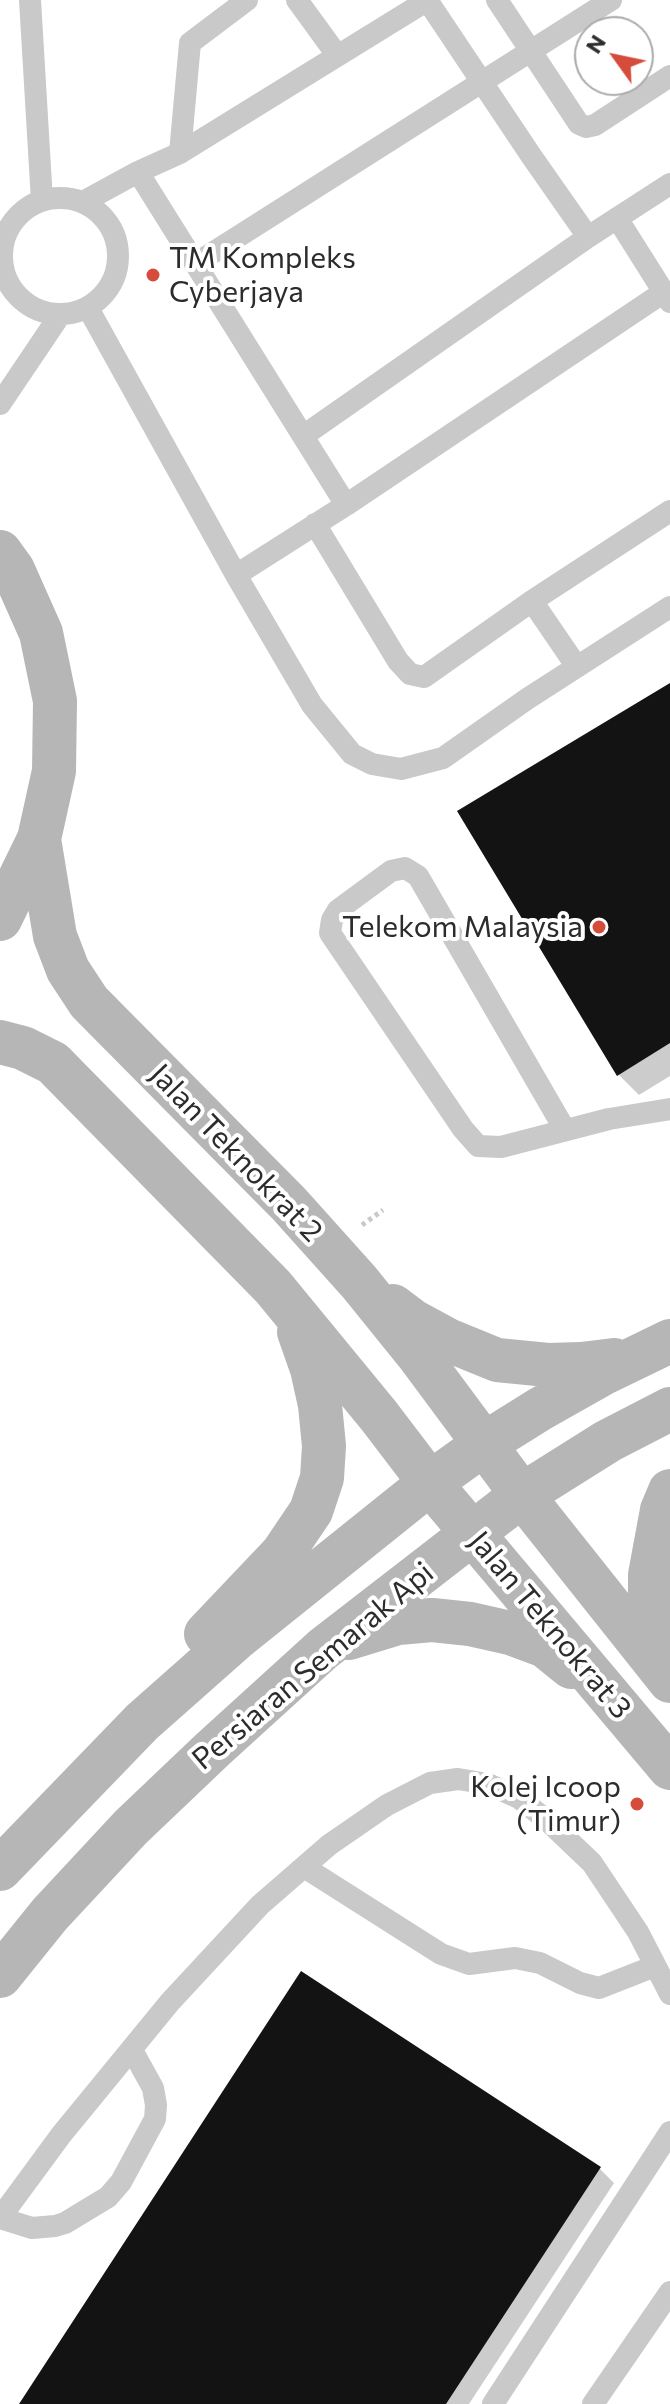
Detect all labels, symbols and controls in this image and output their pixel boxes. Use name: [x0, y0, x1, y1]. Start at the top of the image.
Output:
north arrow: [574, 16, 654, 96]
text: N: [579, 29, 611, 58]
place label: TM Kompleks Cyberjaya: [169, 240, 356, 310]
marker: TM Kompleks Cyberjaya: [144, 266, 162, 284]
place label: Telekom Malaysia: [342, 909, 583, 945]
marker: Telekom Malaysia: [590, 918, 608, 936]
street label: Jalan Teknokrat 2: [142, 1057, 330, 1249]
street label: Jalan Teknokrat 3: [461, 1524, 639, 1726]
street label: Persiaran Semarak Api: [185, 1555, 441, 1777]
place label: Kolej Icoop (Timur): [470, 1769, 621, 1840]
marker: Kolej Icoop (Timur): [628, 1795, 646, 1813]

